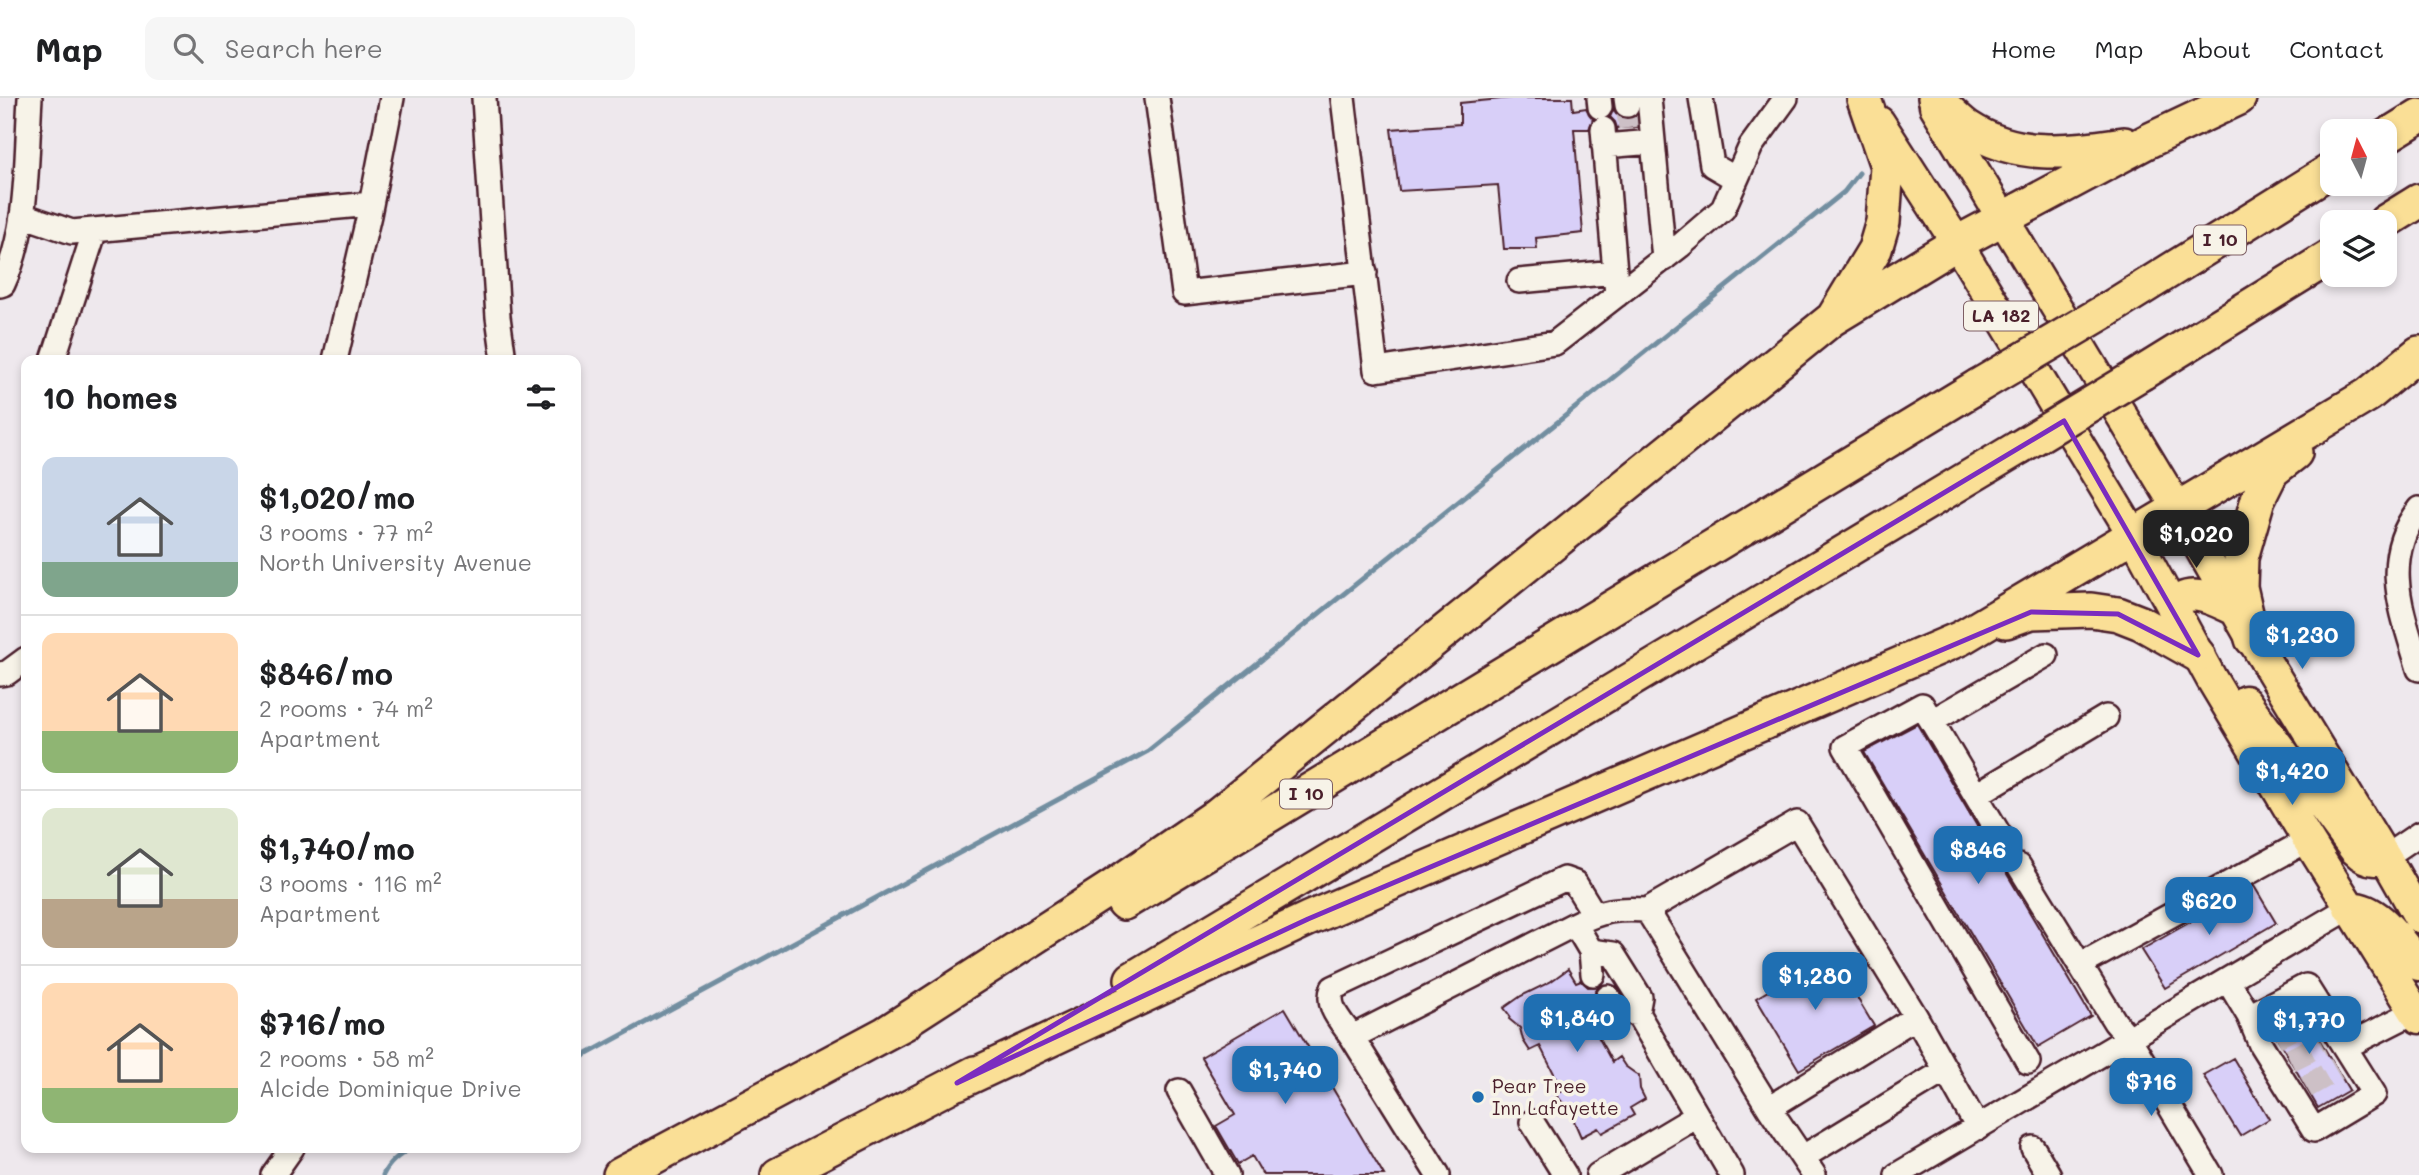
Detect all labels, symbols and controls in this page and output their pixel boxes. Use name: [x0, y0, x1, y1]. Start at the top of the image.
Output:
search box: [145, 17, 635, 80]
text: Map: [35, 27, 103, 70]
icon: search: [169, 29, 207, 67]
text: Search here: [225, 31, 383, 65]
text: Home: [1991, 33, 2056, 64]
text: Map: [2094, 33, 2143, 64]
text: About: [2181, 33, 2251, 64]
text: Contact: [2289, 33, 2384, 64]
north arrow: [2320, 119, 2398, 196]
map controls: [2320, 119, 2397, 287]
button: layers: [2320, 210, 2397, 287]
road number: I 10: [2194, 225, 2246, 254]
road number: LA 182: [1964, 302, 2038, 330]
text: 10 homes: [42, 377, 178, 417]
icon: filters: [522, 378, 560, 416]
text: $1,020/mo: [259, 477, 415, 517]
icon: home: [98, 485, 182, 569]
pin: $1,020: [2139, 510, 2253, 570]
text: 3 rooms · 77 m²: [259, 517, 433, 547]
text: $1,020: [2159, 518, 2233, 548]
text: North University Avenue: [259, 547, 532, 577]
pin: $1,230: [2245, 612, 2359, 671]
text: $1,230: [2266, 619, 2338, 649]
text: $846/mo: [259, 653, 393, 693]
icon: home: [98, 661, 182, 745]
text: 2 rooms · 74 m²: [259, 693, 433, 723]
text: Apartment: [259, 723, 381, 753]
pin: $1,420: [2235, 748, 2349, 807]
text: $1,420: [2255, 755, 2329, 785]
road number: I 10: [1280, 780, 1332, 808]
pin: $846: [1937, 826, 2019, 886]
text: $1,740/mo: [259, 828, 415, 868]
text: $846: [1950, 834, 2006, 864]
icon: home: [98, 836, 182, 920]
text: 3 rooms · 116 m²: [259, 868, 442, 898]
pin: $620: [2168, 878, 2250, 937]
text: $620: [2181, 885, 2237, 915]
text: Apartment: [259, 898, 381, 928]
pin: $1,280: [1758, 953, 1872, 1012]
text: $1,280: [1778, 960, 1852, 990]
pin: $1,840: [1520, 995, 1634, 1054]
pin: $1,770: [2252, 996, 2366, 1056]
text: $1,840: [1539, 1002, 1615, 1032]
text: $716/mo: [259, 1003, 385, 1043]
text: $1,770: [2273, 1004, 2345, 1034]
icon: home: [98, 1011, 182, 1095]
text: 2 rooms · 58 m²: [259, 1043, 434, 1073]
pin: $1,740: [1228, 1046, 1342, 1106]
text: $1,740: [1248, 1054, 1322, 1084]
pin: $716: [2110, 1058, 2192, 1118]
text: $716: [2125, 1066, 2177, 1096]
text: Alcide Dominique Drive: [259, 1073, 522, 1103]
place label: Pear Tree Inn Lafayette: [1492, 1073, 1619, 1120]
marker: Pear Tree Inn Lafayette: [1470, 1089, 1486, 1105]

